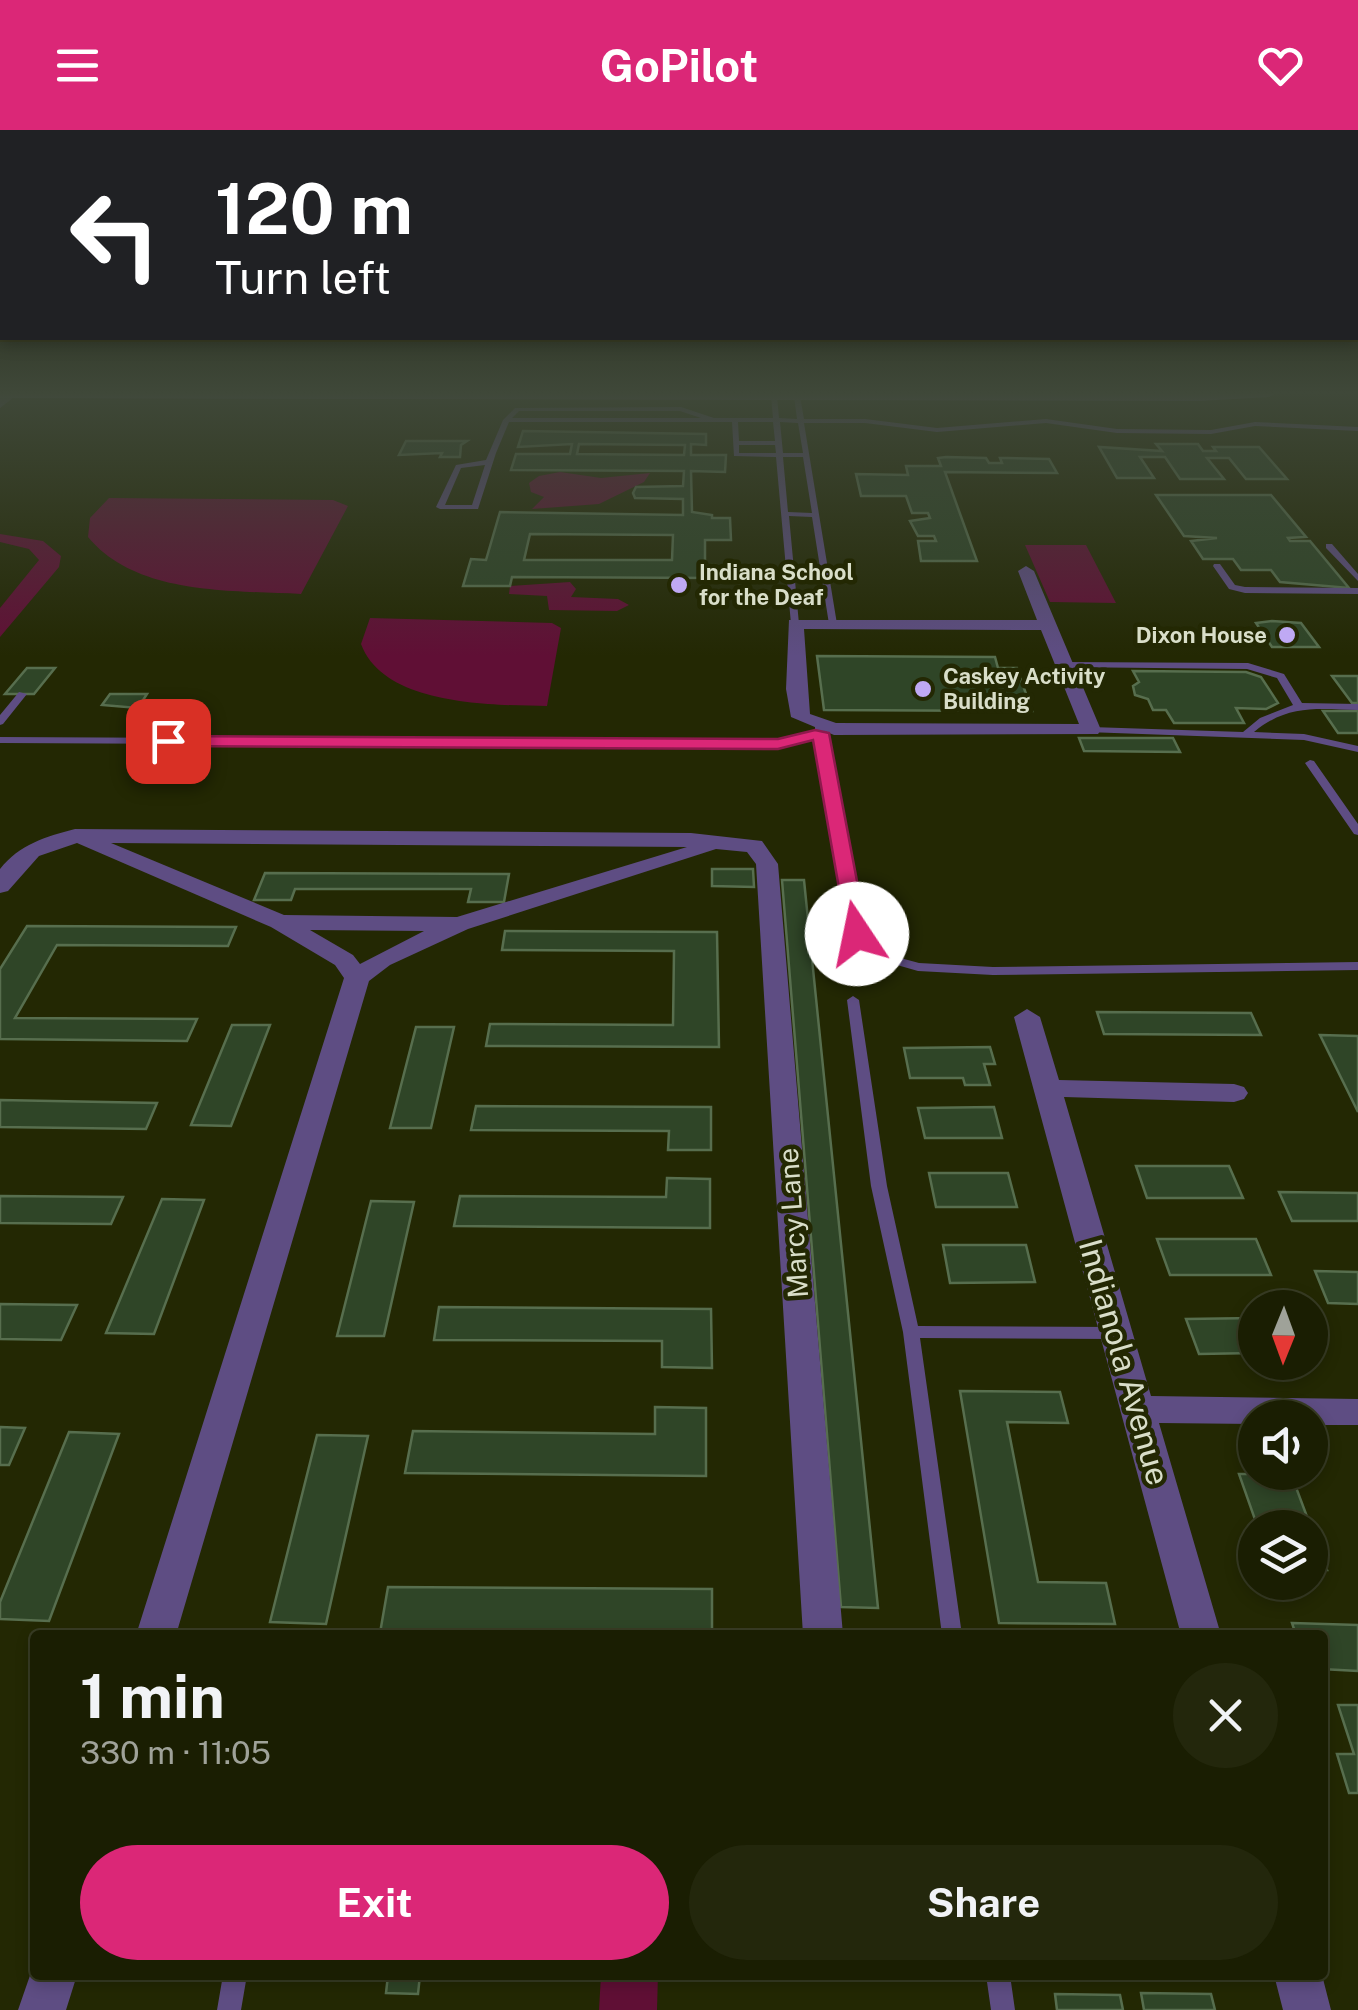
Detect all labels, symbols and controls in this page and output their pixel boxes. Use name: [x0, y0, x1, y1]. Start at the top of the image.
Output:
icon: menu: [50, 38, 105, 93]
icon: heart: [1253, 38, 1308, 93]
text: GoPilot: [600, 39, 758, 92]
text: 120 m: [215, 167, 413, 250]
icon: left: [50, 170, 180, 300]
text: Turn left: [215, 251, 391, 304]
place label: Indiana School for the Deaf: [699, 559, 854, 610]
marker: Indiana School for the Deaf: [668, 574, 690, 596]
place label: Dixon House: [1136, 622, 1267, 648]
marker: Dixon House: [1276, 624, 1298, 646]
place label: Caskey Activity Building: [943, 663, 1106, 714]
marker: Caskey Activity Building: [912, 678, 934, 700]
pin: [126, 699, 211, 784]
icon: arrive: [141, 714, 196, 769]
position arrow: [805, 882, 909, 986]
street label: Marcy Lane: [771, 1147, 814, 1299]
street label: Indianola Avenue: [1072, 1235, 1177, 1489]
north arrow: [1238, 1290, 1328, 1380]
map controls: [1238, 1290, 1328, 1600]
button: sound: [1238, 1400, 1328, 1490]
button: layers: [1238, 1510, 1328, 1600]
text: 1 min: [80, 1661, 225, 1732]
button: close: [1173, 1663, 1278, 1768]
text: 330 m · 11:05: [80, 1734, 271, 1771]
button: Exit: [80, 1845, 669, 1960]
button: Share: [689, 1845, 1278, 1960]

